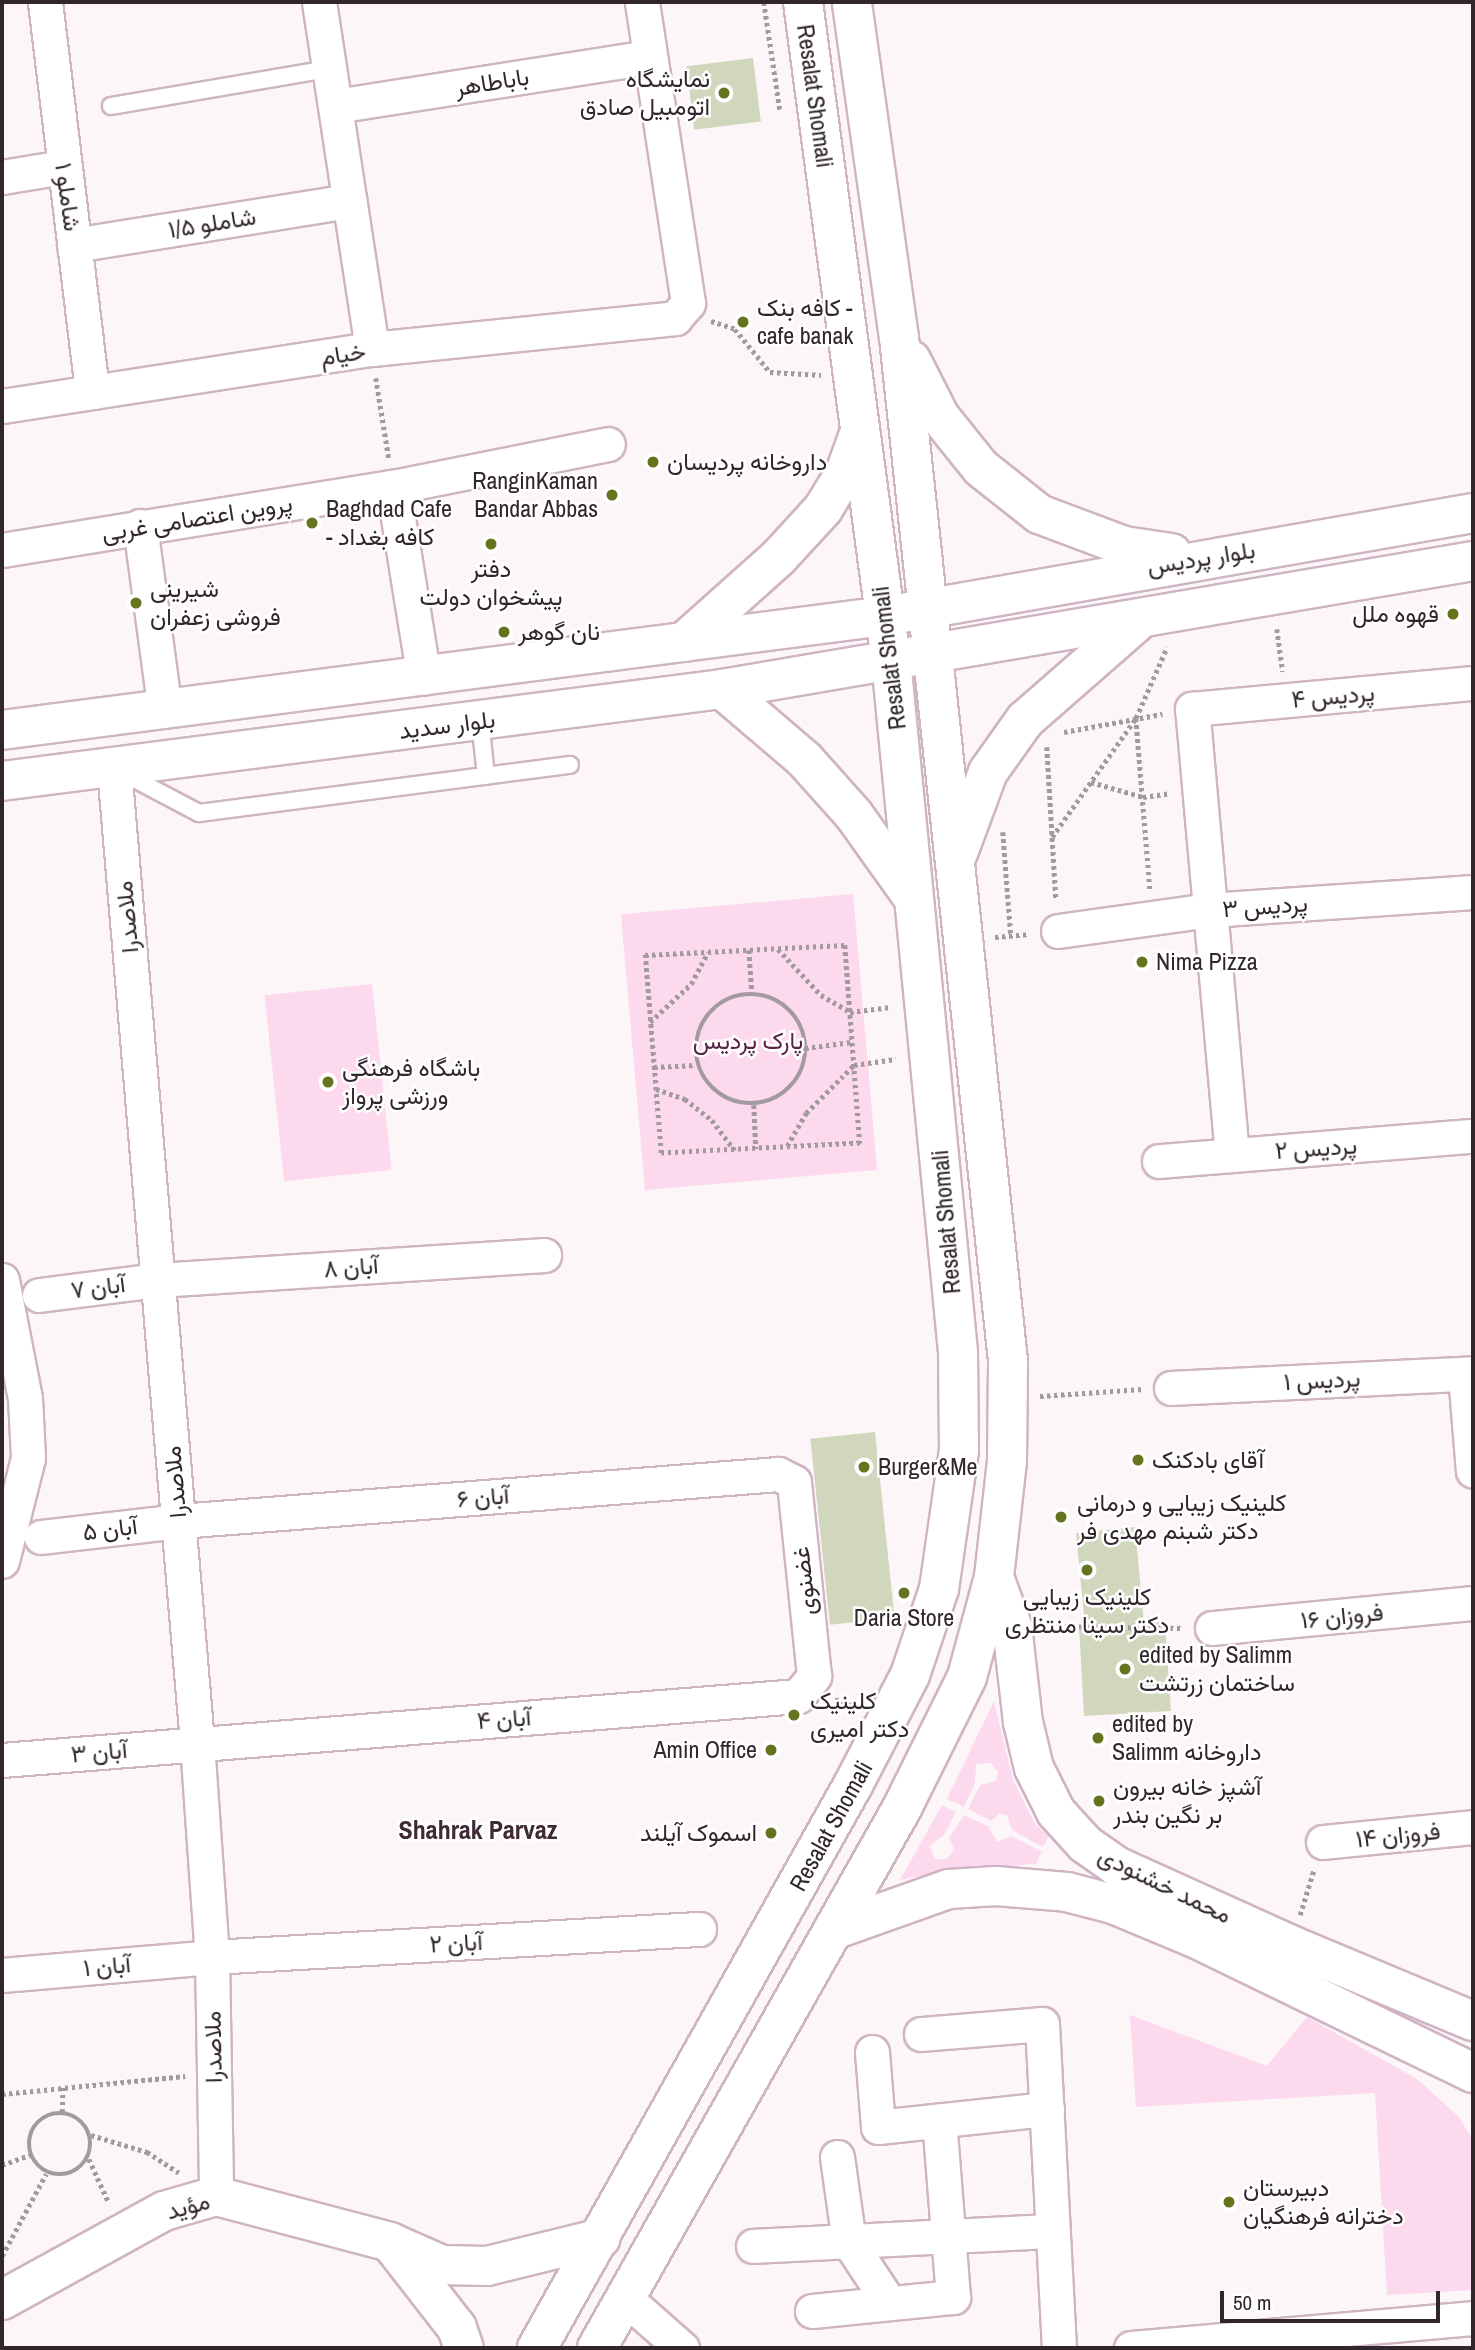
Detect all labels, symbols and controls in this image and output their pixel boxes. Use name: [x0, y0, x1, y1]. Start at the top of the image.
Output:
street label: Resalat Shomali: [791, 23, 839, 169]
street label: باباطاهر: [453, 62, 531, 102]
place label: نمایشگاه اتومبیل صادق: [580, 65, 710, 121]
marker: نمایشگاه اتومبیل صادق: [716, 85, 732, 101]
street label: شاملو ۱: [49, 161, 87, 233]
street label: شاملو ۱/۵: [166, 202, 258, 244]
place label: کافه بنک - cafe banak: [757, 294, 853, 350]
marker: کافه بنک - cafe banak: [735, 314, 751, 330]
street label: خیام: [318, 336, 368, 372]
place label: داروخانه پردیسان: [667, 448, 827, 476]
marker: داروخانه پردیسان: [645, 454, 661, 470]
place label: RanginKaman Bandar Abbas: [472, 467, 598, 523]
marker: RanginKaman Bandar Abbas: [604, 487, 620, 503]
street label: پروین اعتصامی غربی: [99, 489, 295, 547]
place label: Baghdad Cafe - کافه بغداد: [326, 495, 452, 551]
marker: Baghdad Cafe - کافه بغداد: [304, 515, 320, 531]
street label: بلوار پردیس: [1145, 535, 1257, 581]
marker: دفتر پیشخوان دولت: [483, 536, 499, 552]
place label: دفتر پیشخوان دولت: [420, 555, 562, 611]
place label: شیرینی فروشی زعفران: [150, 575, 281, 631]
street label: Resalat Shomali: [866, 585, 912, 731]
marker: شیرینی فروشی زعفران: [128, 595, 144, 611]
place label: قهوه ملل: [1352, 600, 1439, 628]
marker: قهوه ملل: [1445, 606, 1461, 622]
place label: نان گوهر: [518, 618, 600, 646]
marker: نان گوهر: [496, 624, 512, 640]
street label: پردیس ۴: [1290, 678, 1376, 714]
street label: بلوار سدید: [397, 705, 497, 745]
street label: ملاصدرا: [110, 880, 144, 954]
street label: پردیس ۳: [1221, 889, 1309, 923]
place label: Nima Pizza: [1156, 948, 1258, 976]
marker: Nima Pizza: [1134, 954, 1150, 970]
park label: پارک پردیس: [693, 1027, 803, 1055]
place label: باشگاه فرهنگی ورزشی پرواز: [342, 1054, 480, 1110]
marker: باشگاه فرهنگی ورزشی پرواز: [320, 1074, 336, 1090]
street label: پردیس ۲: [1274, 1131, 1358, 1165]
street label: Resalat Shomali: [925, 1149, 967, 1295]
street label: آبان ۸: [323, 1251, 379, 1283]
street label: آبان ۷: [69, 1269, 127, 1305]
street label: پردیس ۱: [1283, 1364, 1361, 1396]
street label: ملاصدرا: [158, 1445, 192, 1519]
place label: آقای بادکنک: [1152, 1446, 1264, 1474]
marker: آقای بادکنک: [1130, 1452, 1146, 1468]
place label: Burger&Me: [878, 1453, 978, 1481]
marker: Burger&Me: [856, 1459, 872, 1475]
street label: آبان ۶: [456, 1481, 510, 1513]
place label: کلینیک زیبایی و درمانی دکتر شبنم مهدی فر: [1077, 1489, 1286, 1545]
marker: کلینیک زیبایی و درمانی دکتر شبنم مهدی فر: [1051, 1507, 1071, 1527]
street label: آبان ۵: [81, 1511, 139, 1547]
street label: غضنوی: [786, 1545, 822, 1617]
marker: کلینیک زیبایی دکتر سینا منتظری: [1077, 1560, 1097, 1580]
place label: کلینیک زیبایی دکتر سینا منتظری: [1005, 1583, 1169, 1639]
marker: Daria Store: [896, 1585, 912, 1601]
street label: فروزان ۱۶: [1299, 1597, 1385, 1635]
place label: Daria Store: [854, 1604, 954, 1632]
place label: edited by Salimm ساختمان زرتشت: [1139, 1641, 1295, 1697]
marker: edited by Salimm ساختمان زرتشت: [1117, 1661, 1133, 1677]
place label: کلینیک دکتر امیری: [810, 1687, 909, 1743]
street label: آبان ۴: [476, 1703, 532, 1735]
marker: کلینیک دکتر امیری: [784, 1705, 804, 1725]
place label: edited by Salimm داروخانه: [1112, 1710, 1261, 1766]
marker: edited by Salimm داروخانه: [1090, 1730, 1106, 1746]
street label: آبان ۳: [70, 1735, 128, 1769]
place label: Amin Office: [653, 1736, 757, 1764]
marker: Amin Office: [763, 1742, 779, 1758]
street label: Resalat Shomali: [783, 1756, 879, 1896]
place label: آشپز خانه بیرون بر نگین بندر: [1113, 1773, 1261, 1829]
marker: آشپز خانه بیرون بر نگین بندر: [1091, 1793, 1107, 1809]
district label: Shahrak Parvaz: [399, 1814, 557, 1846]
street label: فروزان ۱۴: [1354, 1816, 1442, 1854]
place label: اسموک آیلند: [640, 1819, 757, 1847]
marker: اسموک آیلند: [763, 1825, 779, 1841]
street label: محمد خشنودی: [1094, 1840, 1236, 1930]
street label: آبان ۲: [429, 1927, 483, 1959]
street label: آبان ۱: [82, 1950, 132, 1982]
street label: ملاصدرا: [198, 2011, 228, 2083]
place label: دبیرستان دخترانه فرهنگیان: [1243, 2174, 1404, 2230]
street label: مؤید: [163, 2186, 213, 2226]
marker: دبیرستان دخترانه فرهنگیان: [1221, 2194, 1237, 2210]
scale bar: [1223, 2276, 1444, 2320]
text: 50 m: [1233, 2288, 1271, 2317]

